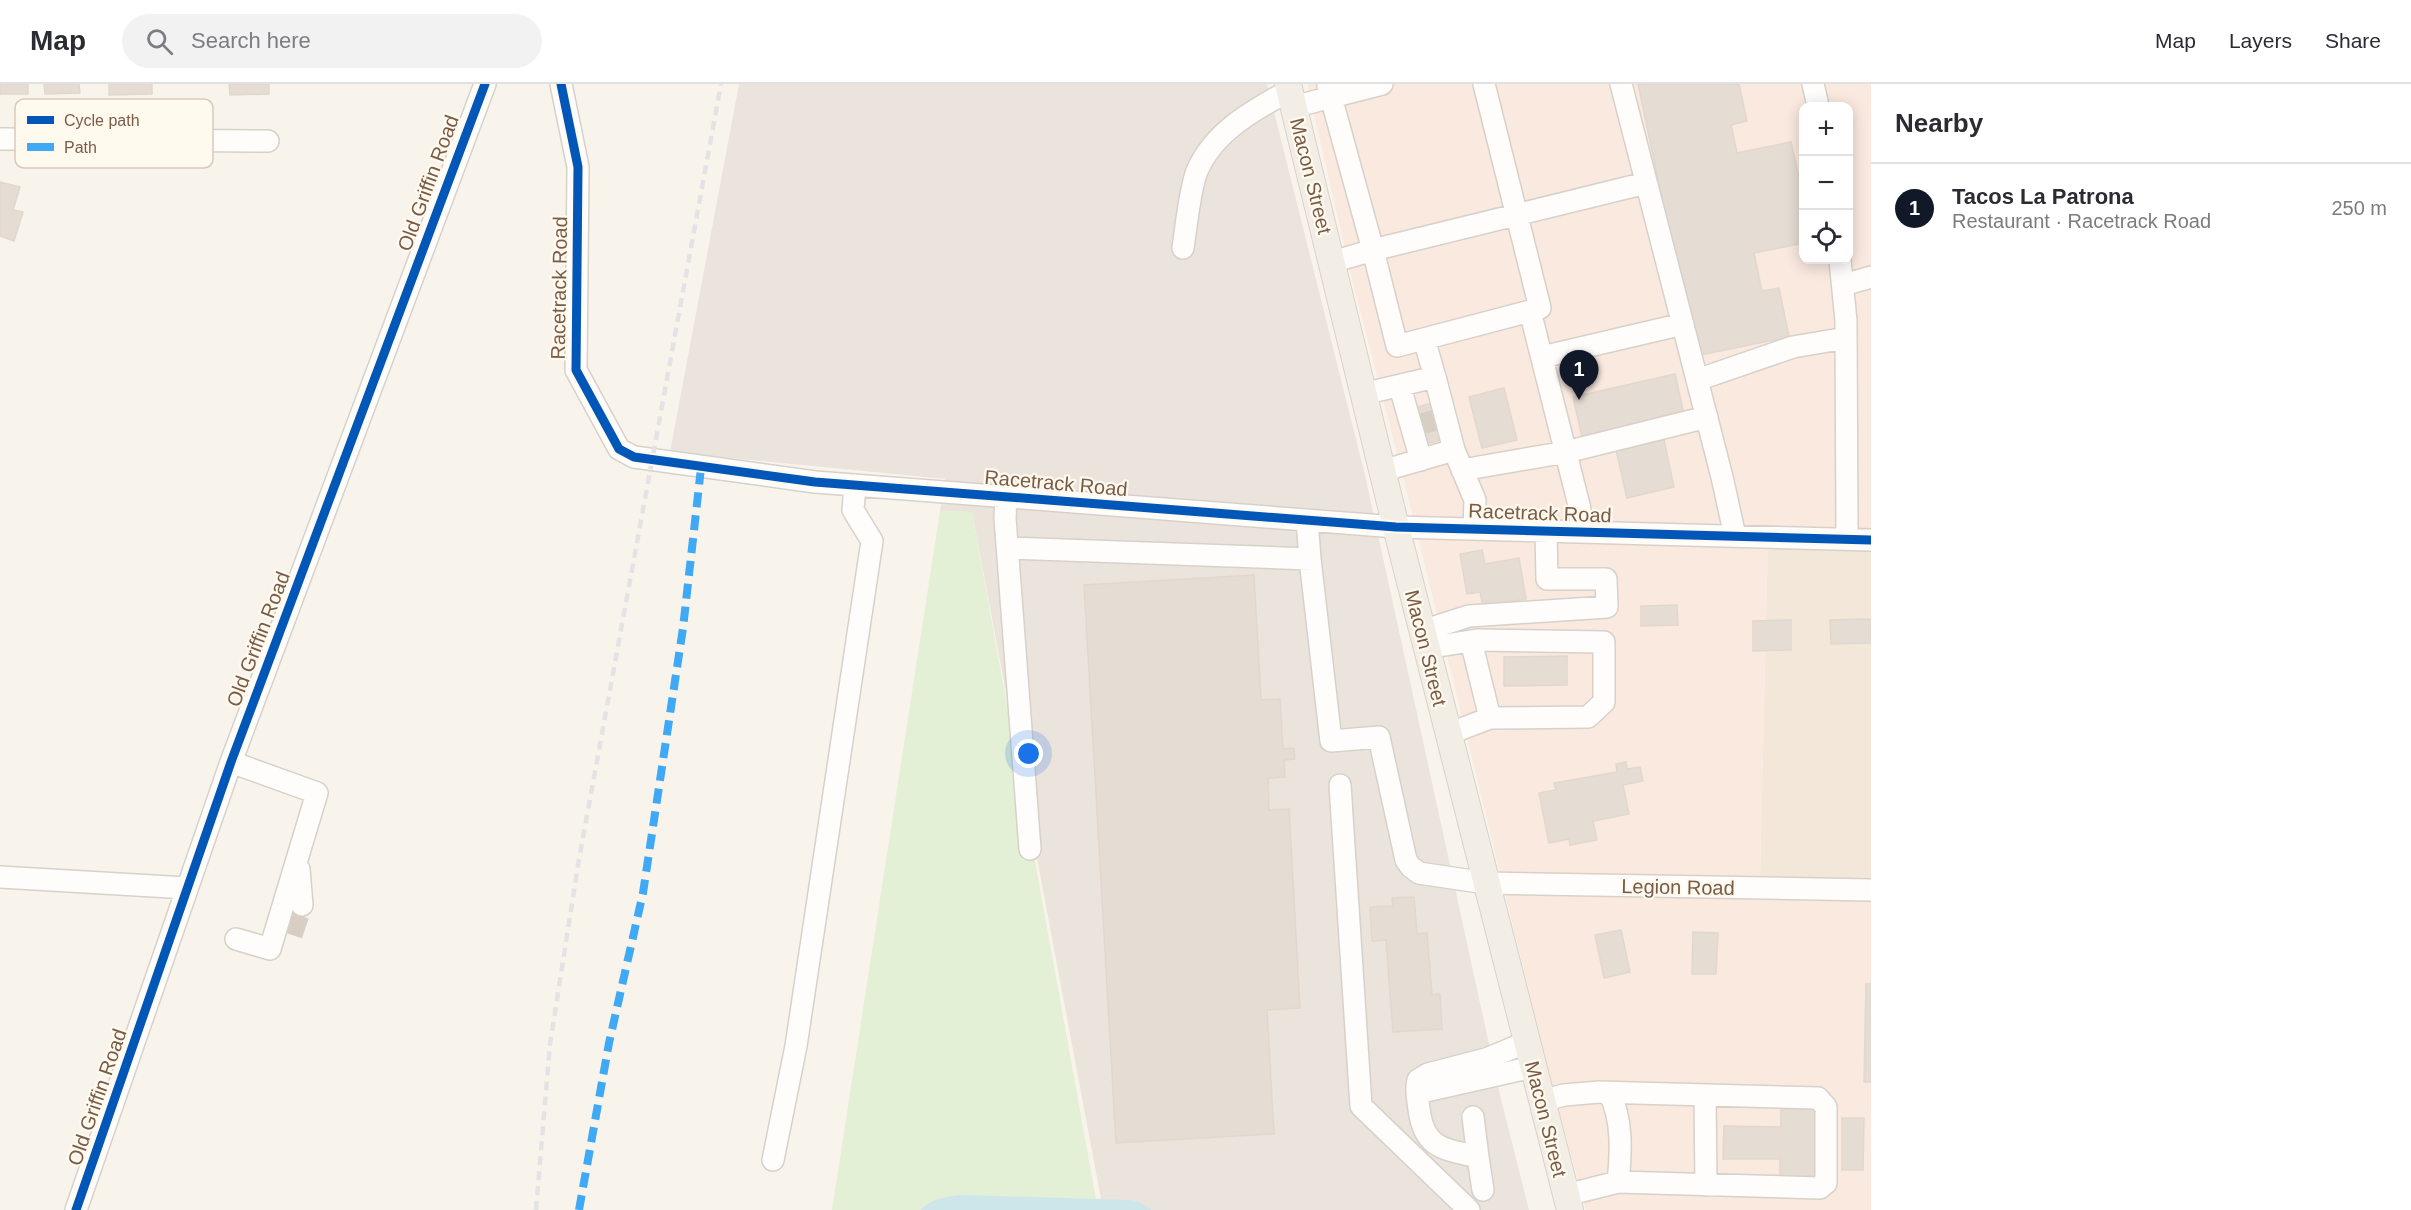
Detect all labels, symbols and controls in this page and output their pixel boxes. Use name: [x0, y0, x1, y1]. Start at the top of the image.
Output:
search box: [122, 14, 542, 68]
text: Map: [30, 25, 86, 56]
icon: search: [143, 25, 176, 58]
text: Search here: [191, 28, 311, 53]
text: Map: [2155, 29, 2196, 52]
text: Layers: [2229, 29, 2292, 52]
text: Share: [2325, 29, 2381, 52]
legend: [15, 99, 213, 168]
map controls: [1799, 102, 1853, 264]
button: +: [1799, 102, 1853, 156]
text: Nearby: [1895, 108, 1983, 138]
text: Cycle path: [64, 112, 140, 129]
street label: Old Griffin Road: [393, 112, 463, 254]
street label: Macon Street: [1286, 116, 1336, 237]
text: Path: [64, 139, 97, 156]
button: −: [1799, 156, 1853, 210]
text: Tacos La Patrona: [1952, 184, 2134, 209]
text: 1: [1909, 197, 1920, 219]
text: 250 m: [2331, 197, 2387, 219]
button: locate: [1799, 210, 1853, 264]
text: Restaurant · Racetrack Road: [1952, 210, 2211, 232]
street label: Racetrack Road: [547, 216, 571, 360]
pin: 1: [1560, 350, 1598, 400]
street label: Racetrack Road: [984, 466, 1128, 500]
street label: Racetrack Road: [1468, 500, 1612, 526]
street label: Old Griffin Road: [222, 568, 294, 710]
street label: Macon Street: [1401, 588, 1451, 709]
your location: [1014, 739, 1043, 768]
street label: Legion Road: [1621, 875, 1735, 899]
street label: Old Griffin Road: [63, 1026, 131, 1168]
street label: Macon Street: [1521, 1059, 1571, 1180]

